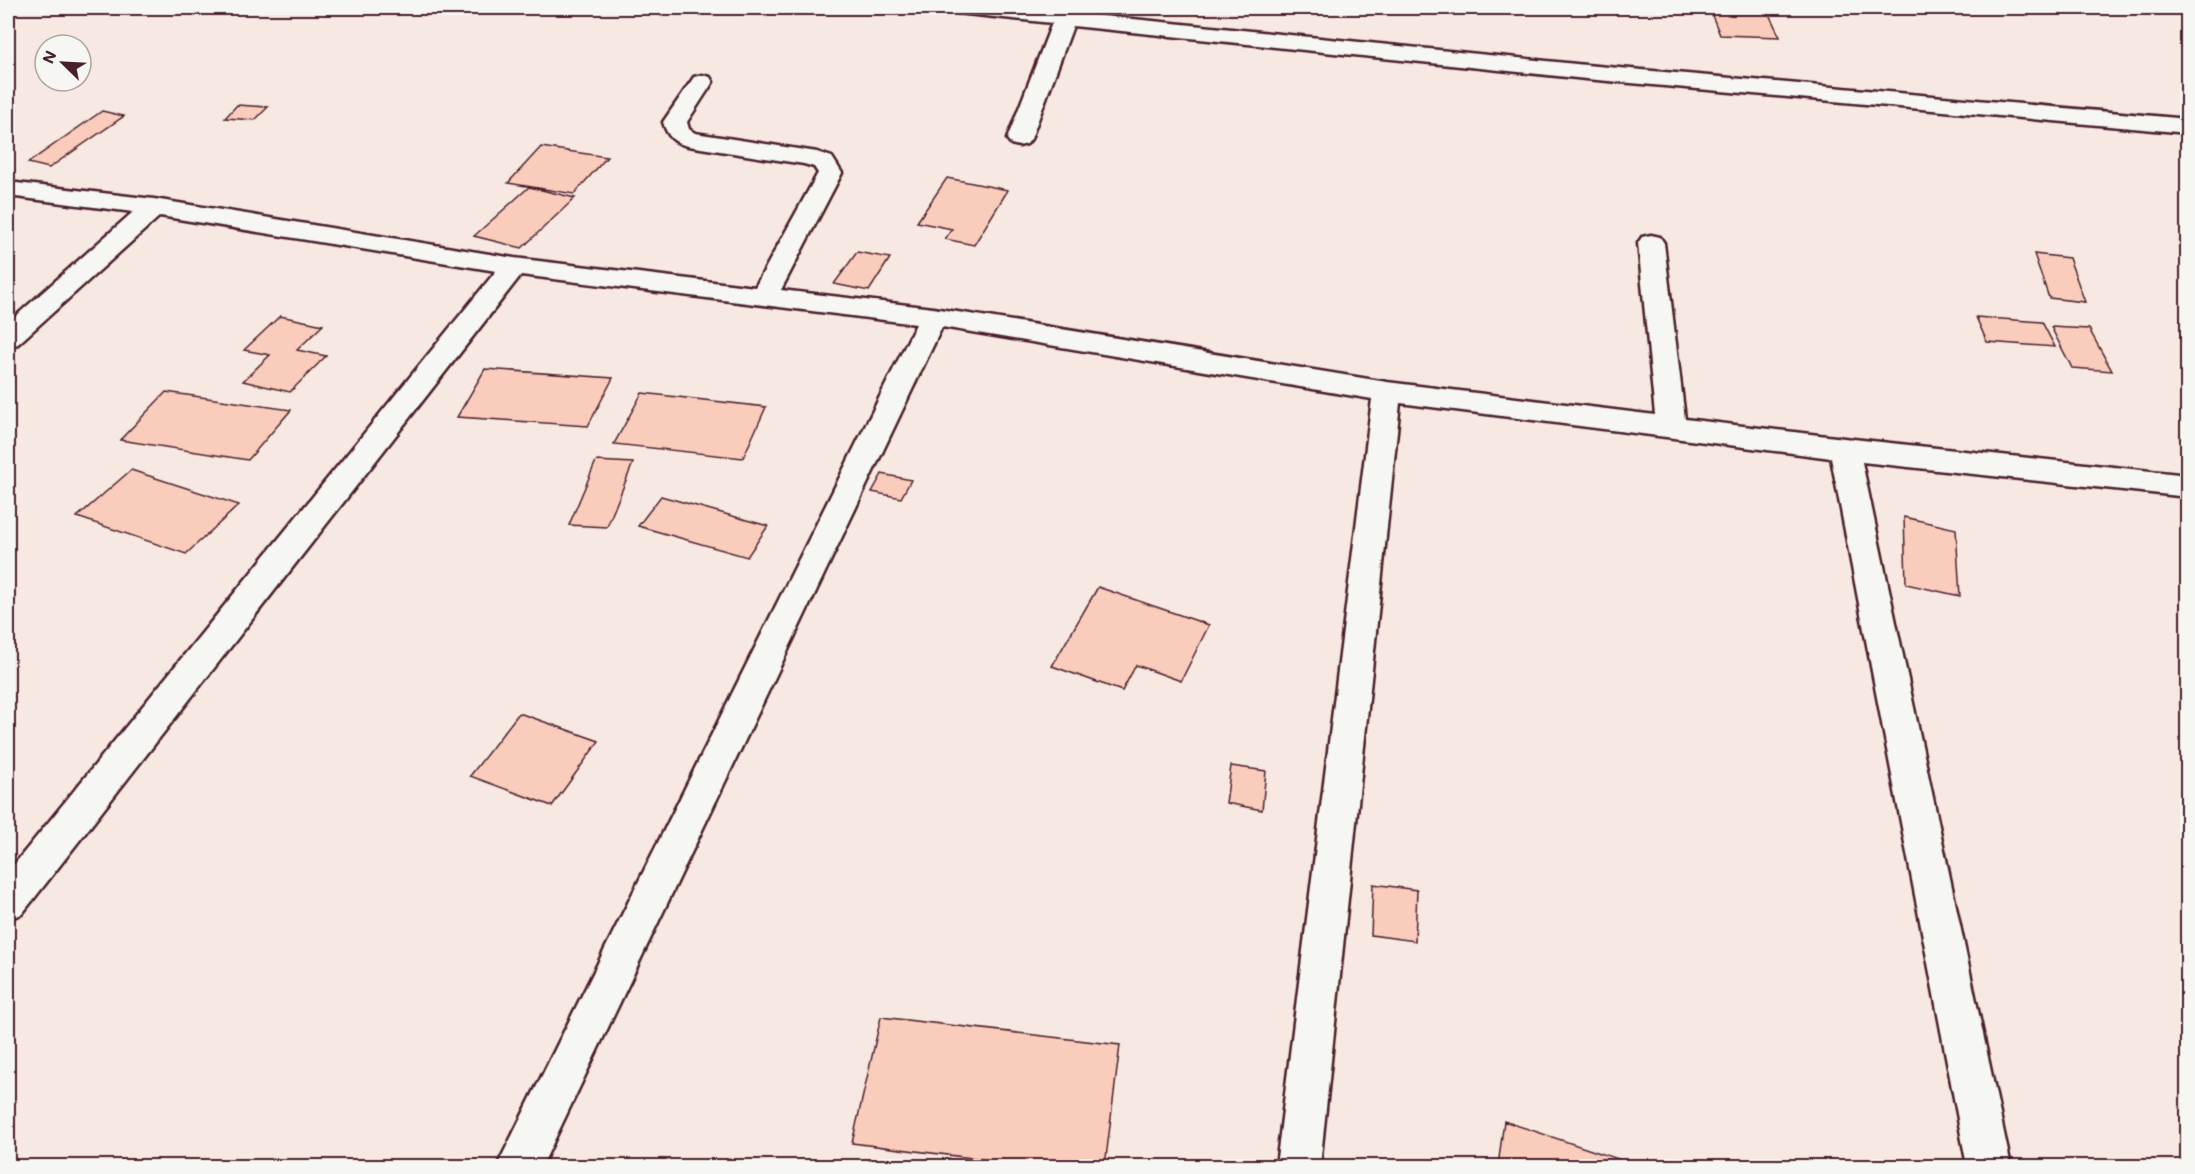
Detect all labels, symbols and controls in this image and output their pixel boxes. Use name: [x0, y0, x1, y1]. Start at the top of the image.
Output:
north arrow: [33, 33, 93, 93]
text: N: [37, 47, 61, 67]

